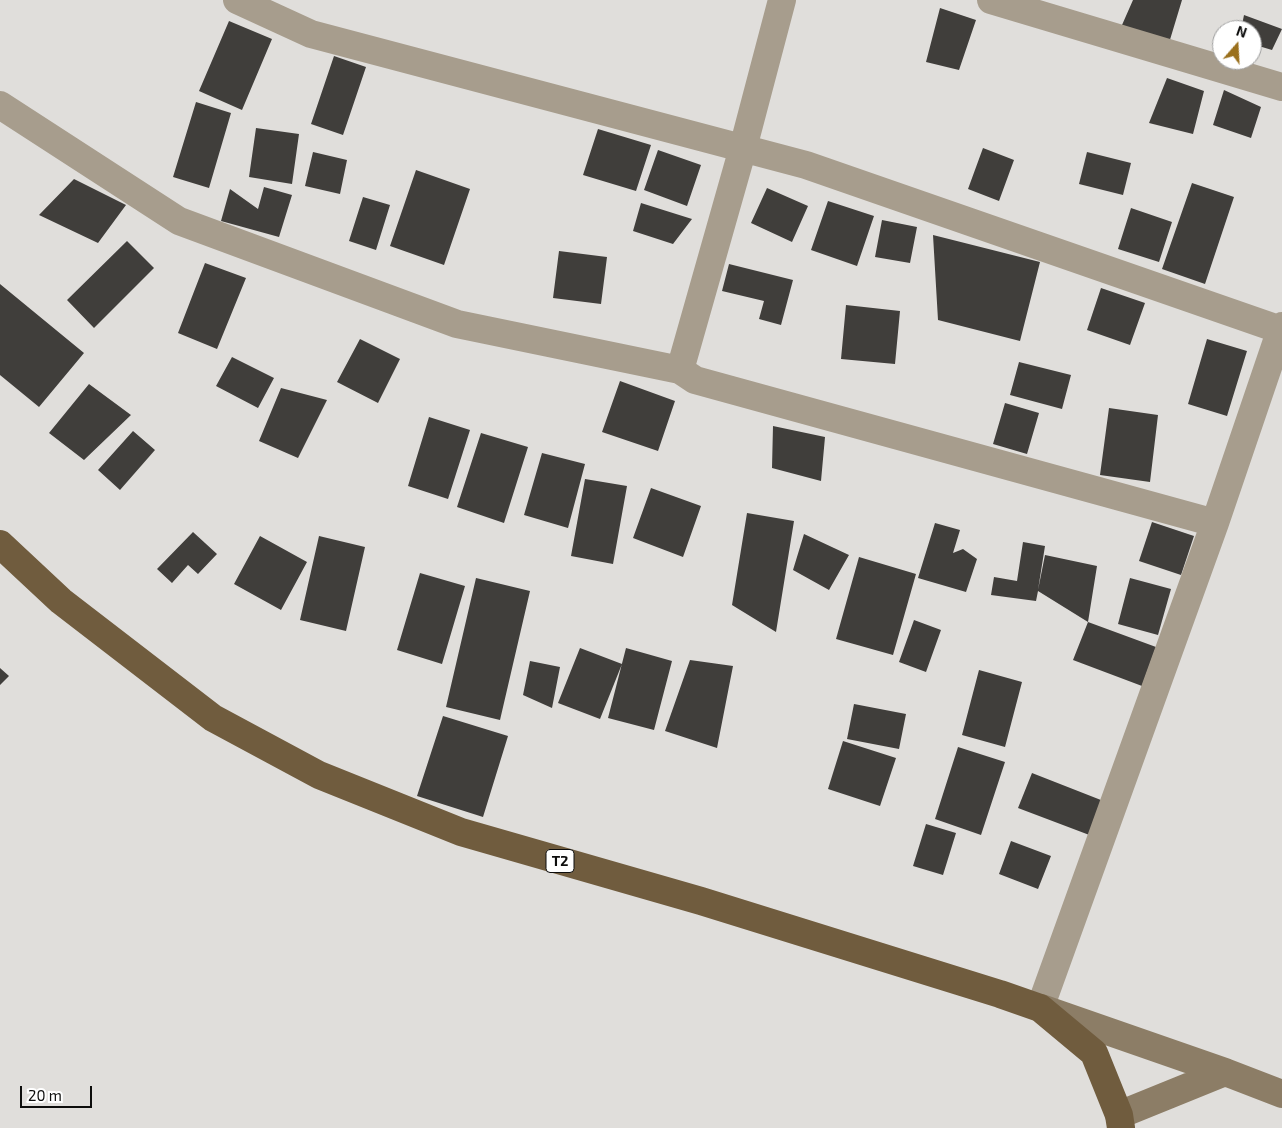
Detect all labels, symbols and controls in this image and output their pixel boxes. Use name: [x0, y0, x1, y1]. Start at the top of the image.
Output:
north arrow: [1212, 20, 1262, 70]
text: N: [1234, 22, 1249, 41]
road number: T2: [546, 849, 574, 872]
scale bar: [22, 1076, 95, 1108]
text: 20 m: [28, 1086, 62, 1104]

